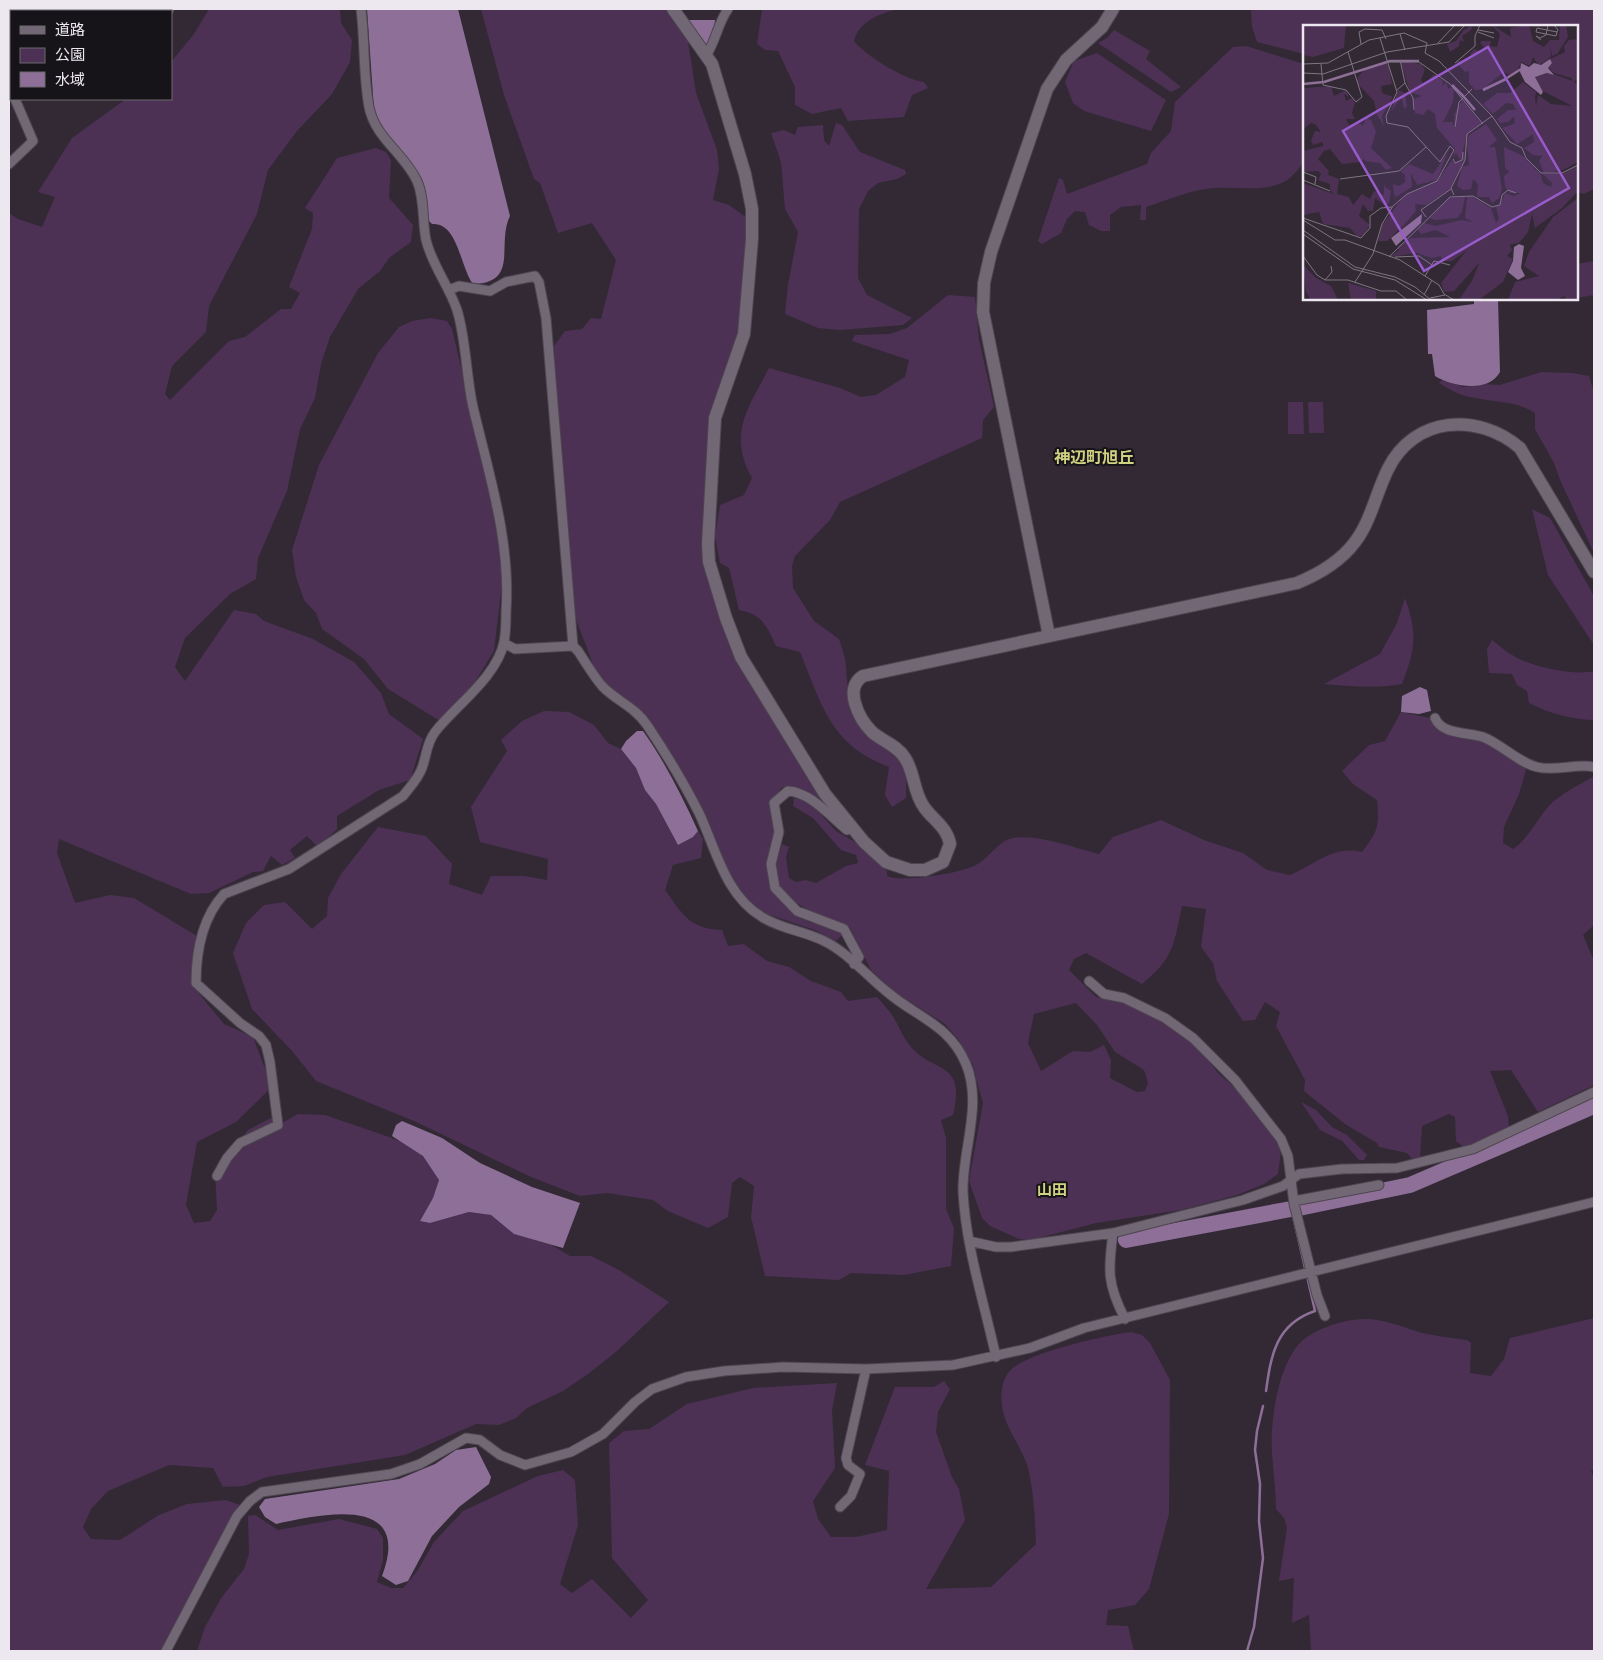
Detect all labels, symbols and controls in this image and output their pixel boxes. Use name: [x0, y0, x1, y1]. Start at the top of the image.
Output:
legend: [10, 10, 172, 100]
text: 道路: [55, 20, 85, 40]
inset map: [1303, 25, 1578, 300]
text: 公園: [55, 45, 85, 65]
text: 水域: [55, 70, 85, 90]
district label: 神辺町旭丘: [1054, 447, 1134, 468]
district label: 山田: [1037, 1180, 1067, 1200]

